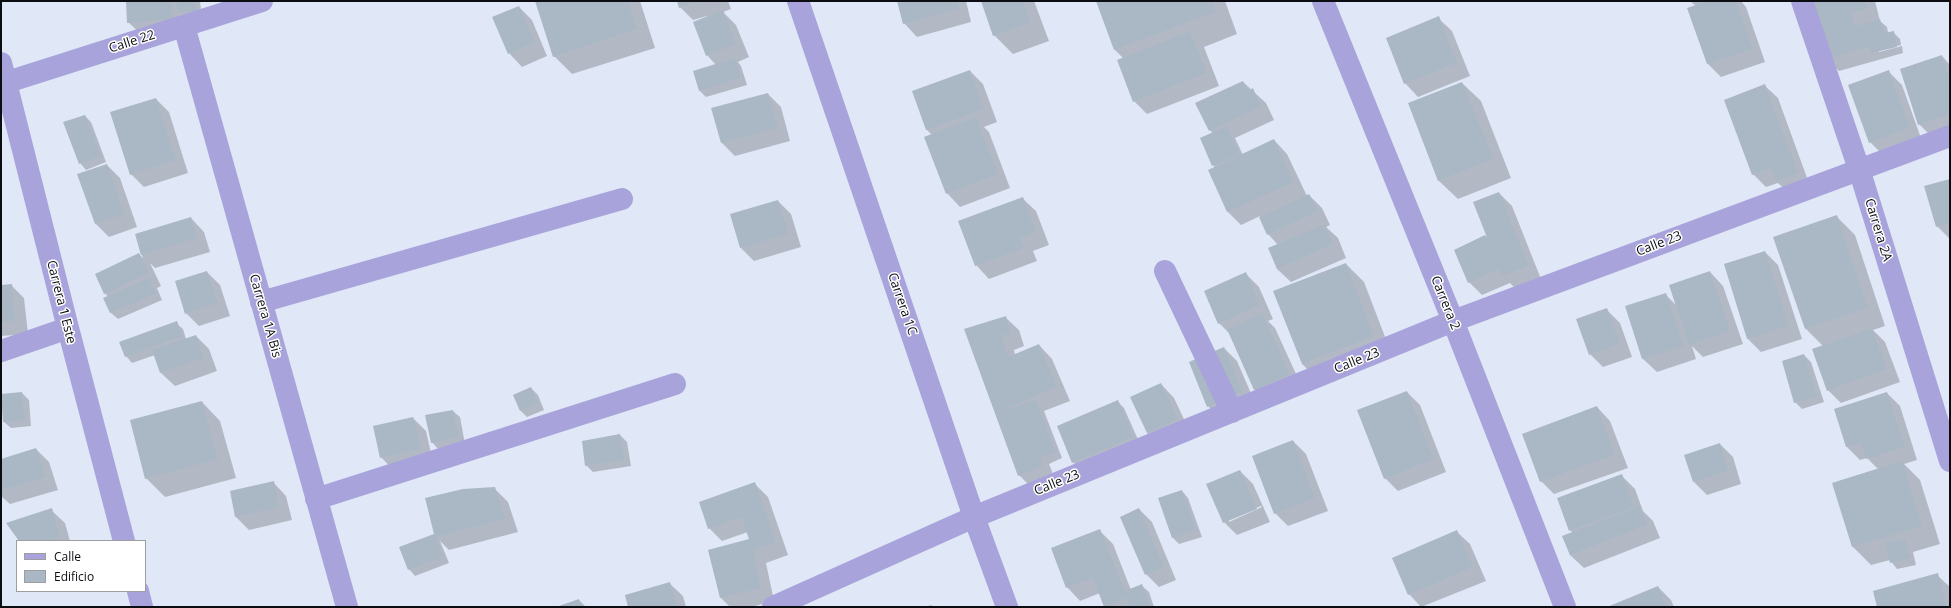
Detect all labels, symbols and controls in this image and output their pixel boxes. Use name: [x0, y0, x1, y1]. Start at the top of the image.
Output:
street label: Calle 22: [107, 27, 157, 57]
street label: Carrera 2A: [1861, 197, 1895, 263]
street label: Calle 23: [1634, 228, 1684, 260]
street label: Carrera 1 Este: [43, 259, 79, 345]
street label: Carrera 1C: [884, 271, 920, 337]
street label: Carrera 1A Bis: [246, 272, 284, 360]
street label: Carrera 2: [1427, 274, 1463, 332]
street label: Calle 23: [1332, 345, 1382, 377]
street label: Calle 23: [1032, 467, 1082, 499]
legend: [16, 540, 146, 592]
text: Calle: [54, 548, 81, 565]
text: Edificio: [54, 568, 94, 585]

